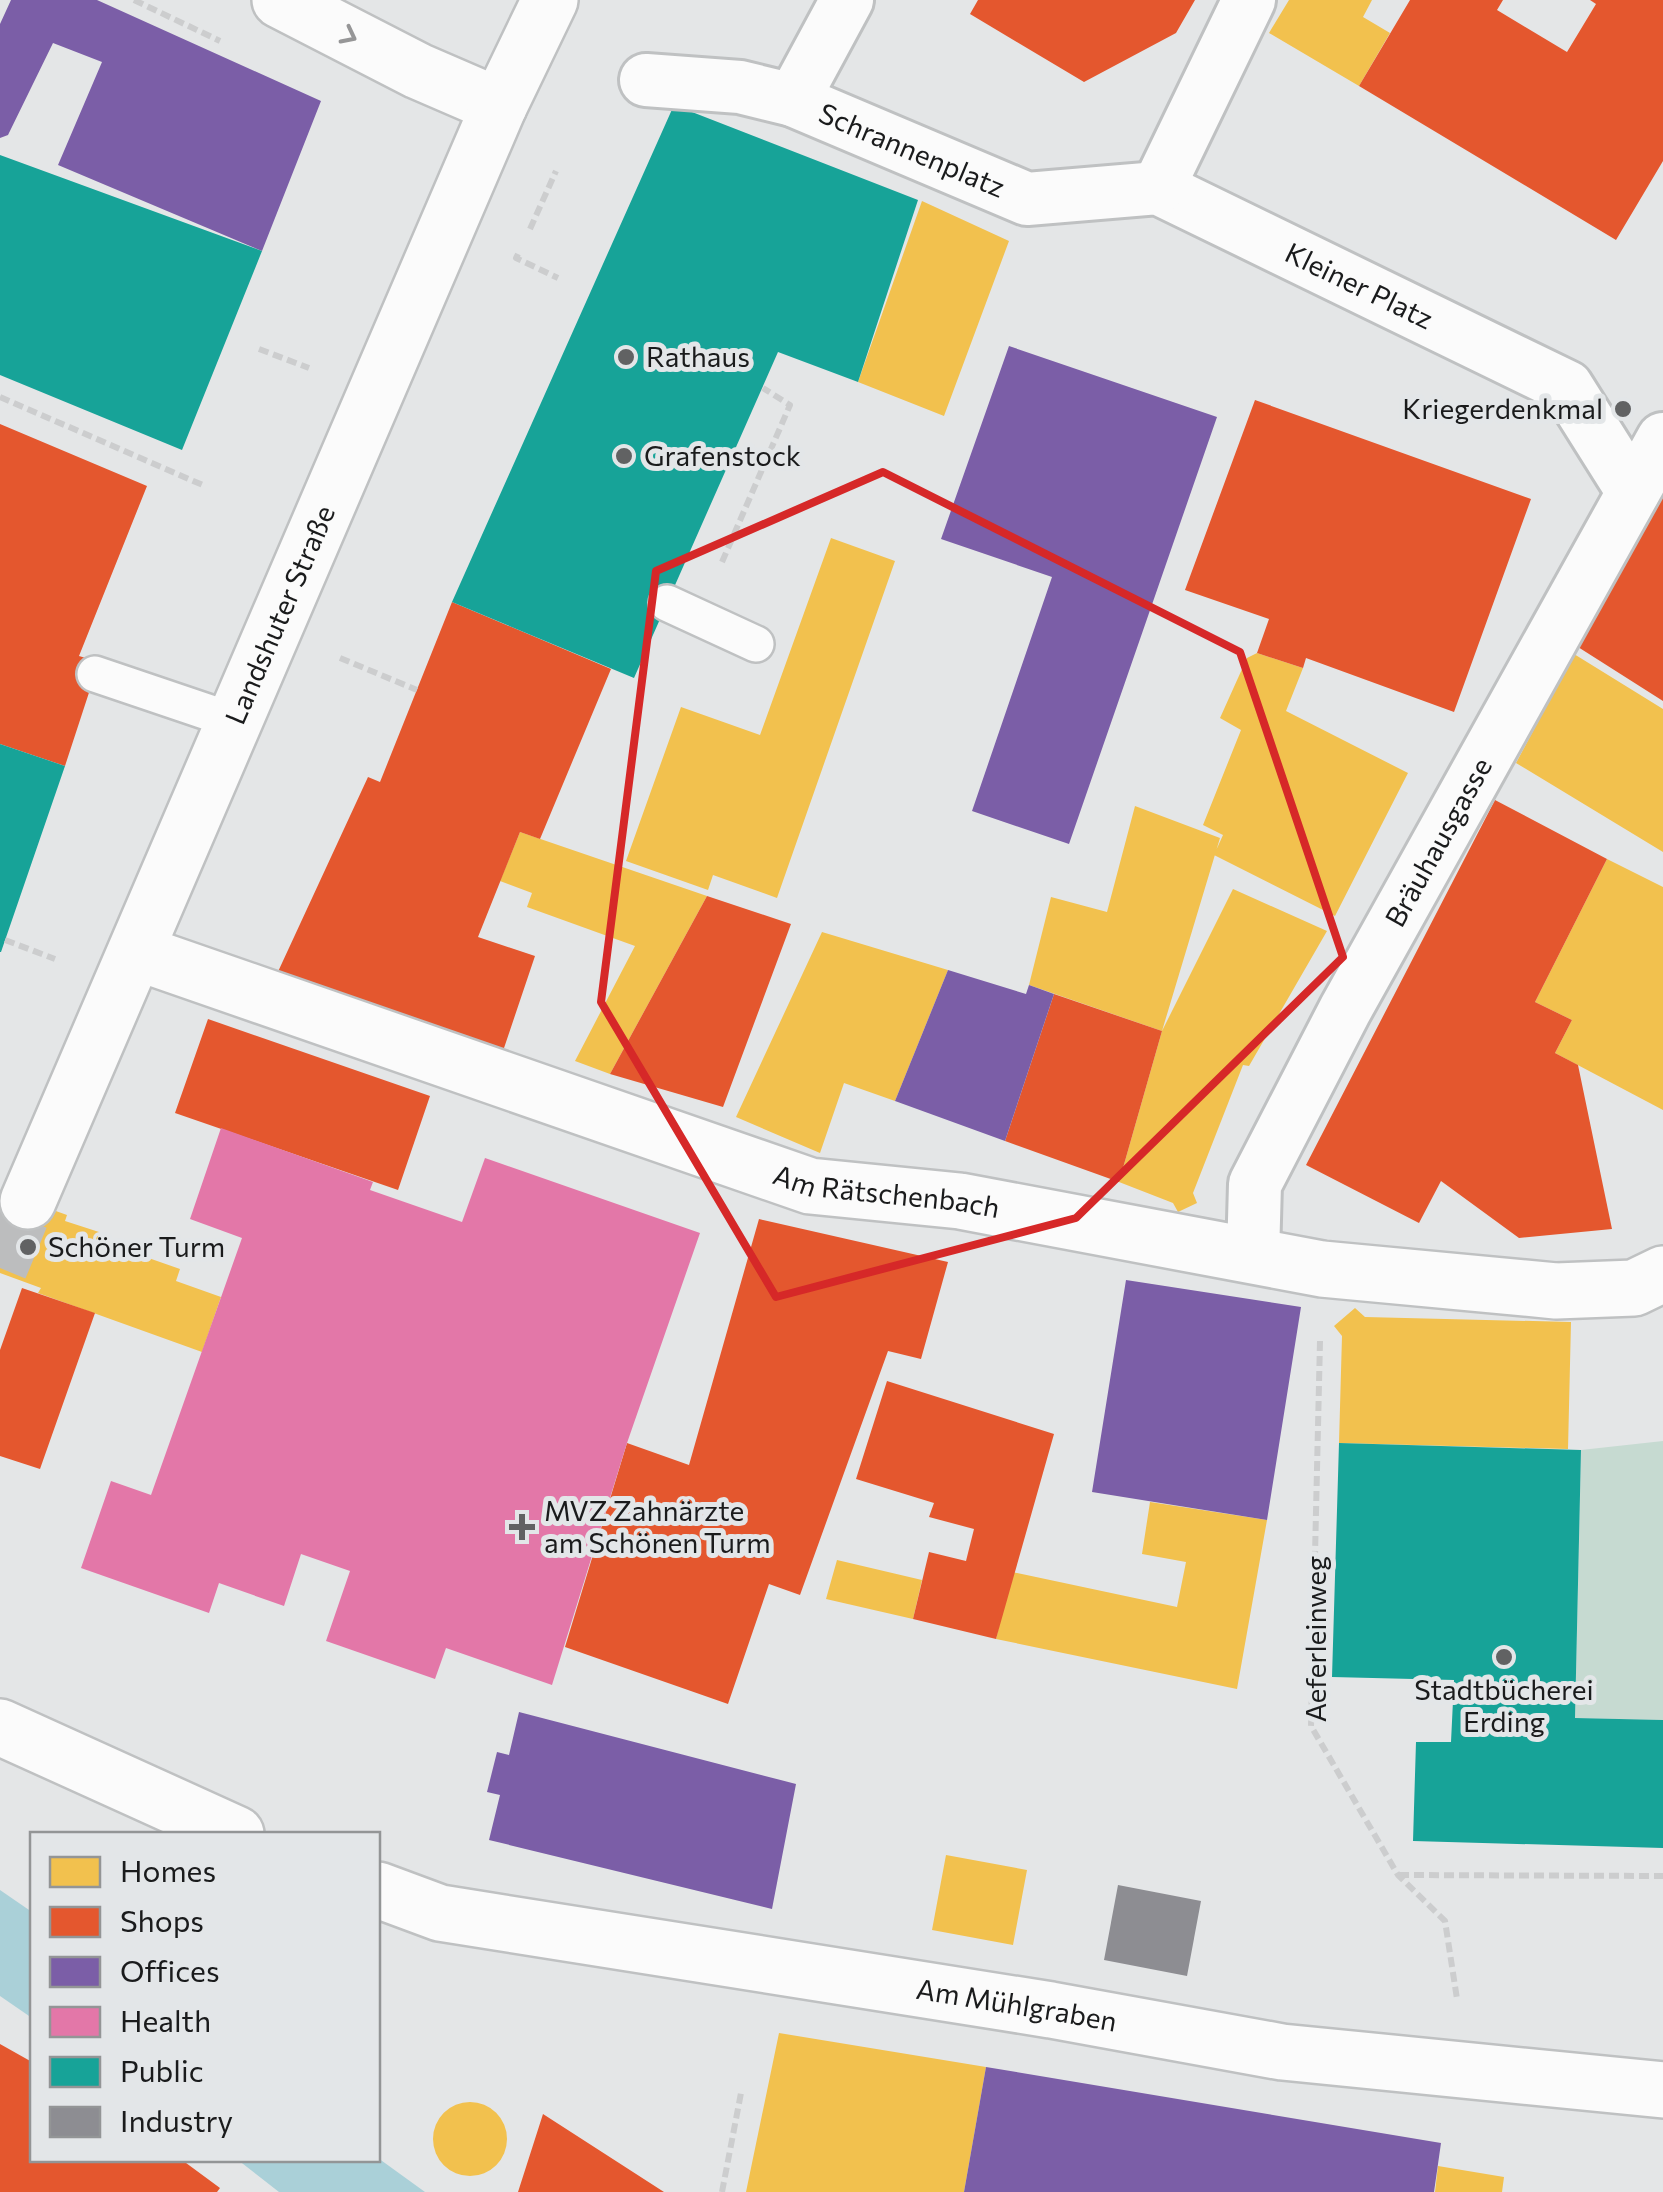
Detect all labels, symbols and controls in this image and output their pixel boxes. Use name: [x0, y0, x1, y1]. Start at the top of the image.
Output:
one-way arrow: [338, 23, 356, 43]
street label: Schrannenplatz: [814, 95, 1010, 204]
street label: Kleiner Platz: [1280, 235, 1439, 335]
place label: Rathaus: [646, 339, 750, 373]
marker: Rathaus: [615, 346, 637, 368]
place label: Kriegerdenkmal: [1402, 391, 1603, 425]
marker: Kriegerdenkmal: [1612, 398, 1634, 420]
place label: Grafenstock: [644, 438, 801, 472]
marker: Grafenstock: [613, 445, 635, 467]
street label: Landshuter Straße: [217, 500, 341, 729]
street label: Bräuhausgasse: [1377, 751, 1498, 932]
street label: Am Rätschenbach: [769, 1157, 1003, 1224]
place label: Schöner Turm: [48, 1229, 225, 1263]
marker: Schöner Turm: [17, 1236, 39, 1258]
place label: MVZ Zahnärzte am Schönen Turm: [544, 1493, 771, 1559]
marker: MVZ Zahnärzte am Schönen Turm: [509, 1514, 535, 1540]
street label: Aeferleinweg: [1298, 1556, 1332, 1722]
marker: Stadtbücherei Erding: [1493, 1646, 1515, 1668]
place label: Stadtbücherei Erding: [1414, 1672, 1594, 1738]
legend: [30, 1832, 380, 2162]
text: Homes: [120, 1851, 216, 1888]
text: Shops: [120, 1901, 204, 1938]
text: Offices: [120, 1951, 220, 1988]
street label: Am Mühlgraben: [914, 1971, 1120, 2038]
text: Health: [120, 2001, 211, 2038]
text: Public: [120, 2051, 204, 2088]
text: Industry: [120, 2101, 233, 2138]

